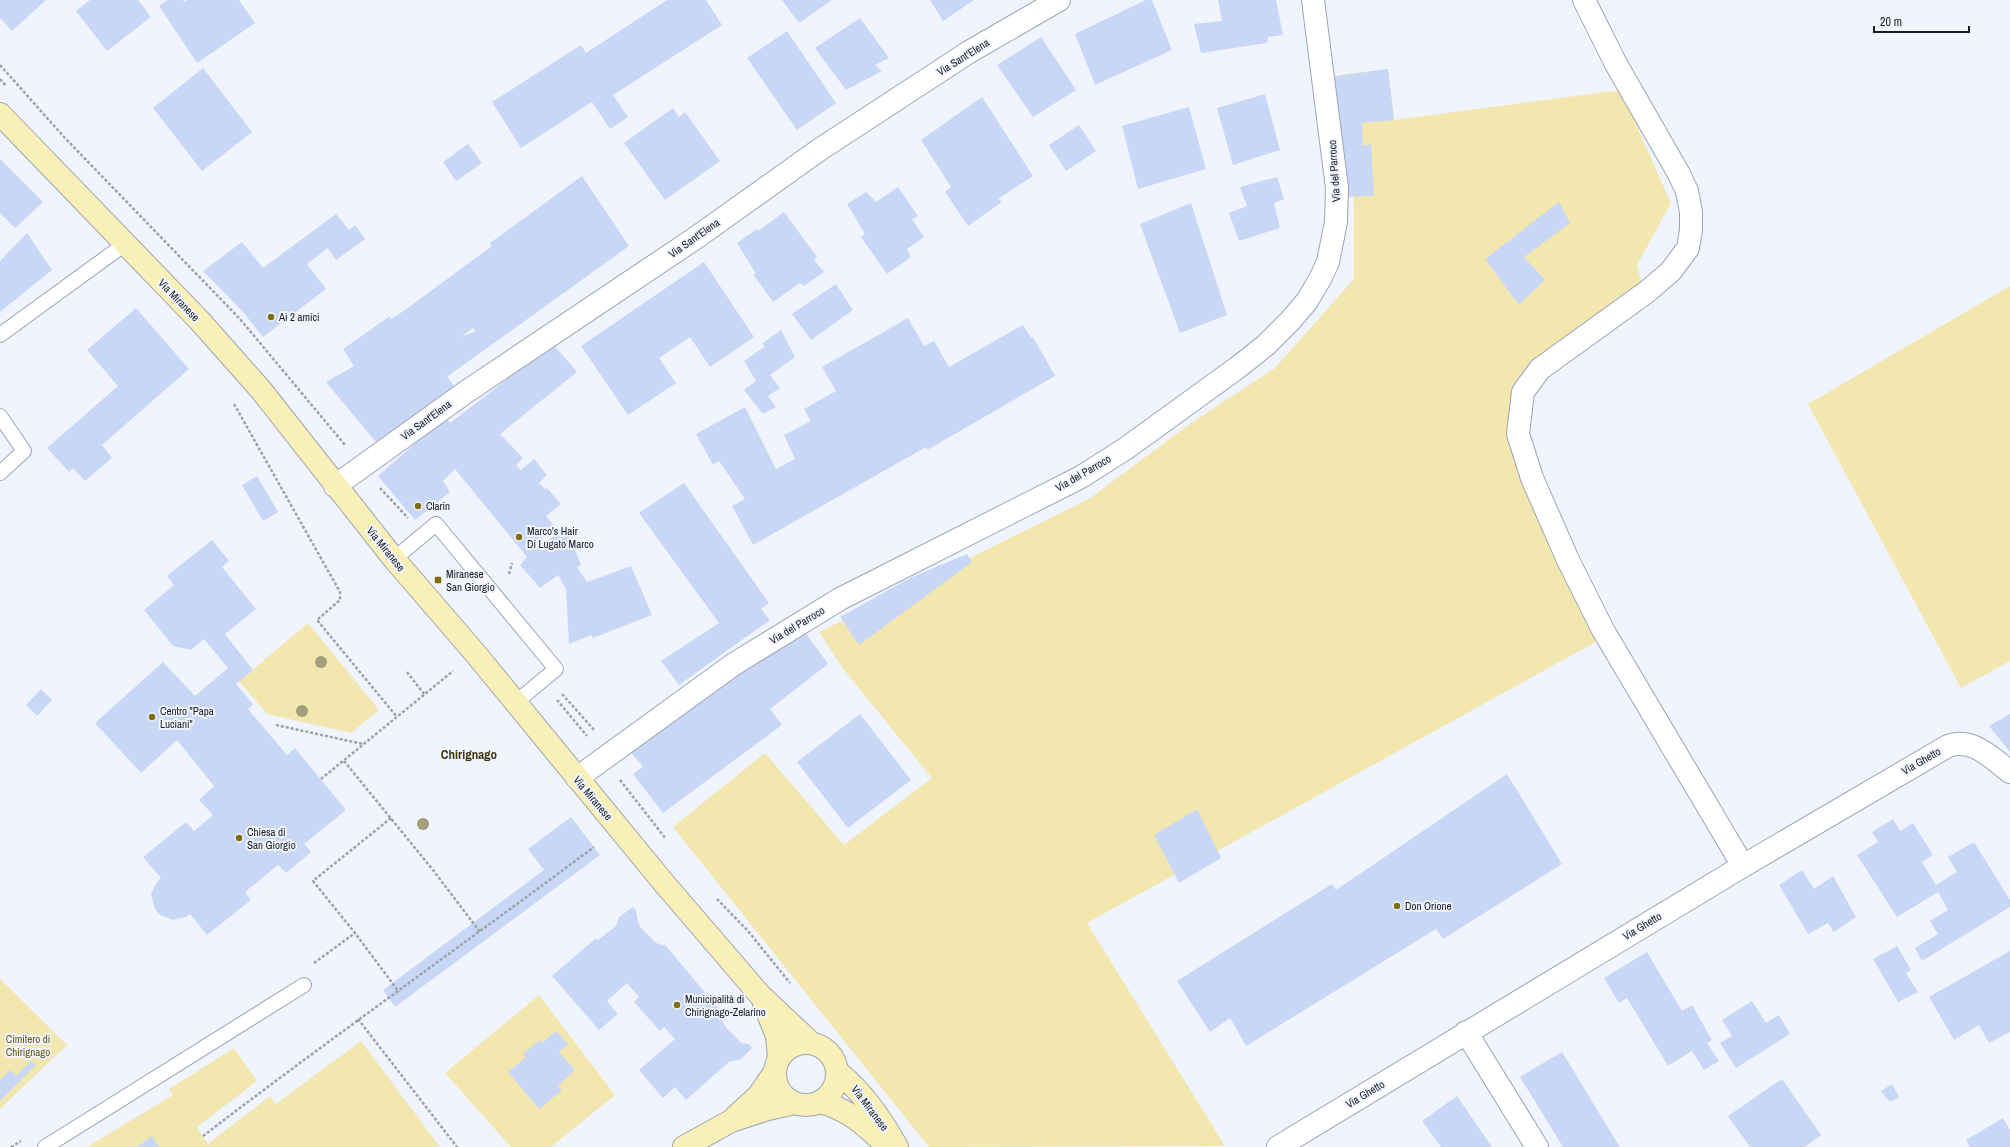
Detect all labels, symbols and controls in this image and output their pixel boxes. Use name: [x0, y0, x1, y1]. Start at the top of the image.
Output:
scale bar: [1874, 8, 1969, 34]
text: 20 m: [1880, 14, 1902, 30]
street label: Via Sant'Elena: [934, 35, 992, 79]
street label: Via del Parroco: [1325, 140, 1343, 202]
street label: Via Sant'Elena: [666, 215, 722, 261]
street label: Via Miranese: [155, 276, 203, 324]
place label: Ai 2 amici: [278, 310, 320, 324]
marker: Ai 2 amici: [266, 312, 276, 322]
street label: Via Sant'Elena: [398, 397, 454, 443]
street label: Via del Parroco: [1053, 451, 1113, 495]
place label: Clarin: [426, 499, 450, 513]
marker: Clarin: [413, 501, 423, 511]
street label: Via Miranese: [364, 524, 408, 574]
place label: Marco's Hair Di Lugato Marco: [527, 524, 594, 551]
marker: Marco's Hair Di Lugato Marco: [514, 532, 524, 542]
place label: Miranese San Giorgio: [446, 567, 495, 594]
marker: Miranese San Giorgio: [433, 575, 443, 585]
street label: Via del Parroco: [767, 603, 827, 647]
place label: Centro "Papa Luciani": [160, 704, 214, 731]
marker: Centro "Papa Luciani": [147, 712, 157, 722]
street label: Via Ghetto: [1899, 744, 1943, 778]
district label: Chirignago: [441, 746, 497, 763]
street label: Via Miranese: [570, 773, 616, 823]
place label: Chiesa di San Giorgio: [247, 825, 296, 852]
marker: Chiesa di San Giorgio: [234, 833, 244, 843]
place label: Don Orione: [1405, 899, 1452, 913]
marker: Don Orione: [1392, 901, 1402, 911]
street label: Via Ghetto: [1620, 909, 1664, 943]
place label: Municipalità di Chirignago-Zelarino: [685, 992, 766, 1019]
marker: Municipalità di Chirignago-Zelarino: [672, 1000, 682, 1010]
park label: Cimitero di Chirignago: [6, 1032, 50, 1059]
street label: Via Ghetto: [1343, 1077, 1387, 1111]
street label: Via Miranese: [848, 1082, 892, 1134]

